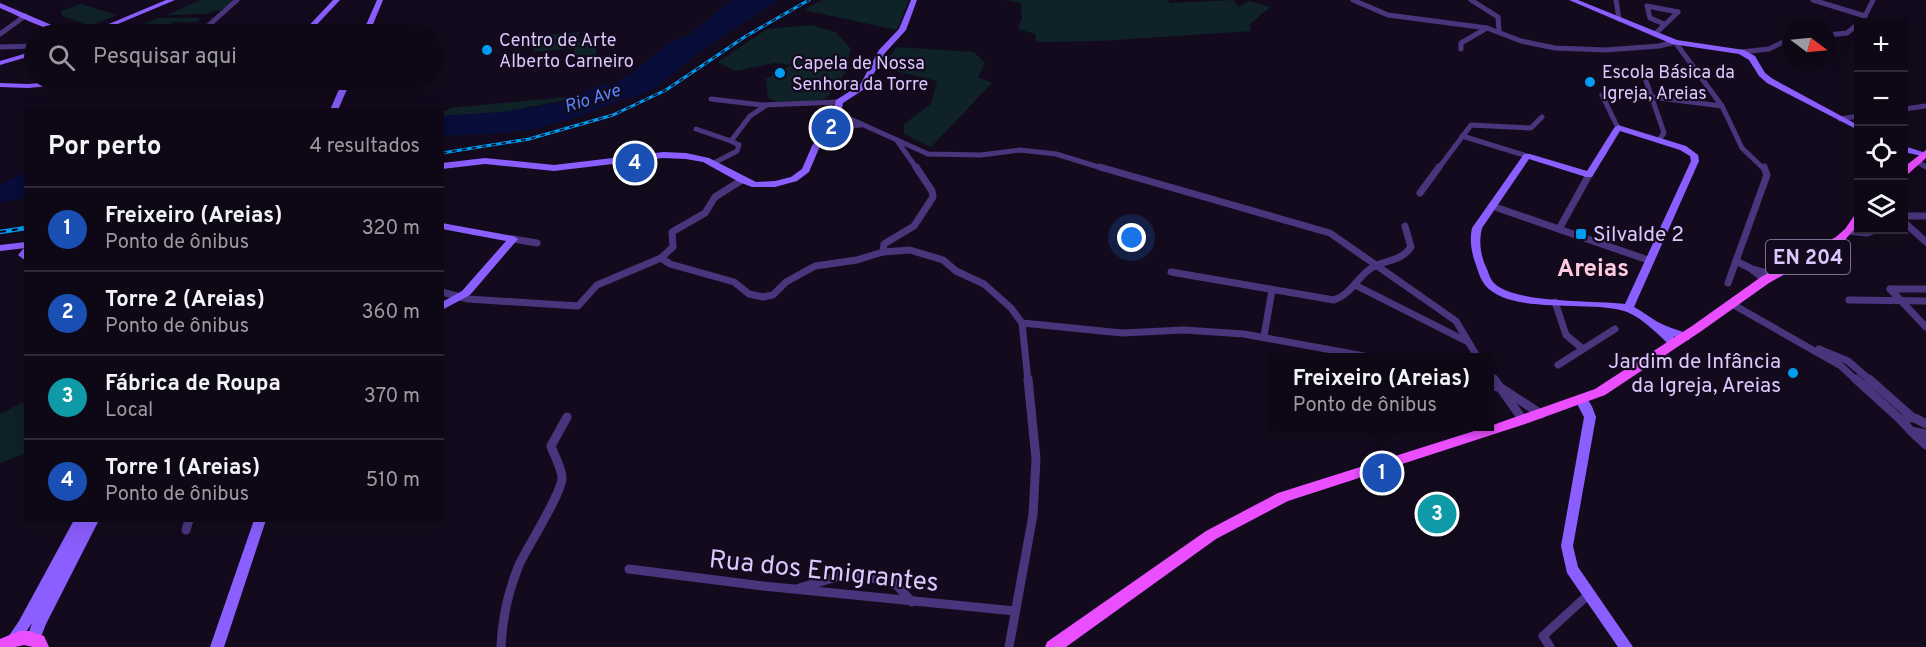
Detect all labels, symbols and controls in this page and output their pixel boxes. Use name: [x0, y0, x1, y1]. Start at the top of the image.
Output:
north arrow: [1782, 18, 1836, 72]
map controls: [1854, 18, 1908, 234]
button: +: [1854, 18, 1908, 72]
search box: [24, 24, 444, 90]
place label: Centro de Arte Alberto Carneiro: [499, 30, 634, 74]
icon: search: [45, 41, 78, 74]
marker: Centro de Arte Alberto Carneiro: [480, 43, 494, 57]
text: Pesquisar aqui: [93, 44, 237, 71]
place label: Capela de Nossa Senhora da Torre: [792, 53, 928, 97]
place label: Escola Básica da Igreja, Areias: [1602, 62, 1735, 106]
marker: Capela de Nossa Senhora da Torre: [773, 66, 787, 80]
button: −: [1854, 72, 1908, 126]
marker: Escola Básica da Igreja, Areias: [1583, 75, 1597, 89]
water label: Rio Ave: [562, 79, 624, 119]
pin: 2: [812, 106, 850, 150]
button: locate: [1854, 126, 1908, 180]
text: Por perto: [48, 131, 162, 164]
text: 4 resultados: [310, 134, 420, 160]
pin: 4: [616, 140, 654, 186]
button: layers: [1854, 180, 1908, 234]
text: Freixeiro (Areias): [105, 203, 282, 230]
text: 1: [64, 216, 72, 242]
text: 320 m: [362, 216, 420, 242]
place label: Silvalde 2: [1593, 222, 1684, 249]
your location: [1117, 223, 1146, 252]
marker: Silvalde 2: [1574, 227, 1588, 241]
text: Ponto de ônibus: [105, 230, 249, 256]
road number: EN 204: [1766, 240, 1850, 274]
district label: Areias: [1557, 255, 1629, 285]
text: Torre 2 (Areias): [105, 287, 265, 314]
text: 2: [61, 300, 74, 326]
text: 360 m: [362, 300, 420, 326]
text: Ponto de ônibus: [105, 314, 249, 340]
place label: Jardim de Infância da Igreja, Areias: [1608, 349, 1781, 400]
popup: [1269, 353, 1494, 431]
text: Freixeiro (Areias): [1293, 366, 1470, 393]
marker: Jardim de Infância da Igreja, Areias: [1786, 366, 1800, 380]
text: Fábrica de Roupa: [105, 371, 281, 398]
text: 3: [62, 384, 74, 410]
text: 370 m: [364, 384, 420, 410]
text: Ponto de ônibus: [1293, 393, 1437, 419]
text: Local: [105, 398, 153, 424]
pin: 1: [1362, 450, 1402, 496]
text: Torre 1 (Areias): [105, 455, 260, 482]
text: 4: [61, 468, 74, 494]
text: 510 m: [366, 468, 420, 494]
text: Ponto de ônibus: [105, 482, 249, 508]
pin: 3: [1418, 492, 1456, 536]
street label: Rua dos Emigrantes: [707, 544, 940, 601]

